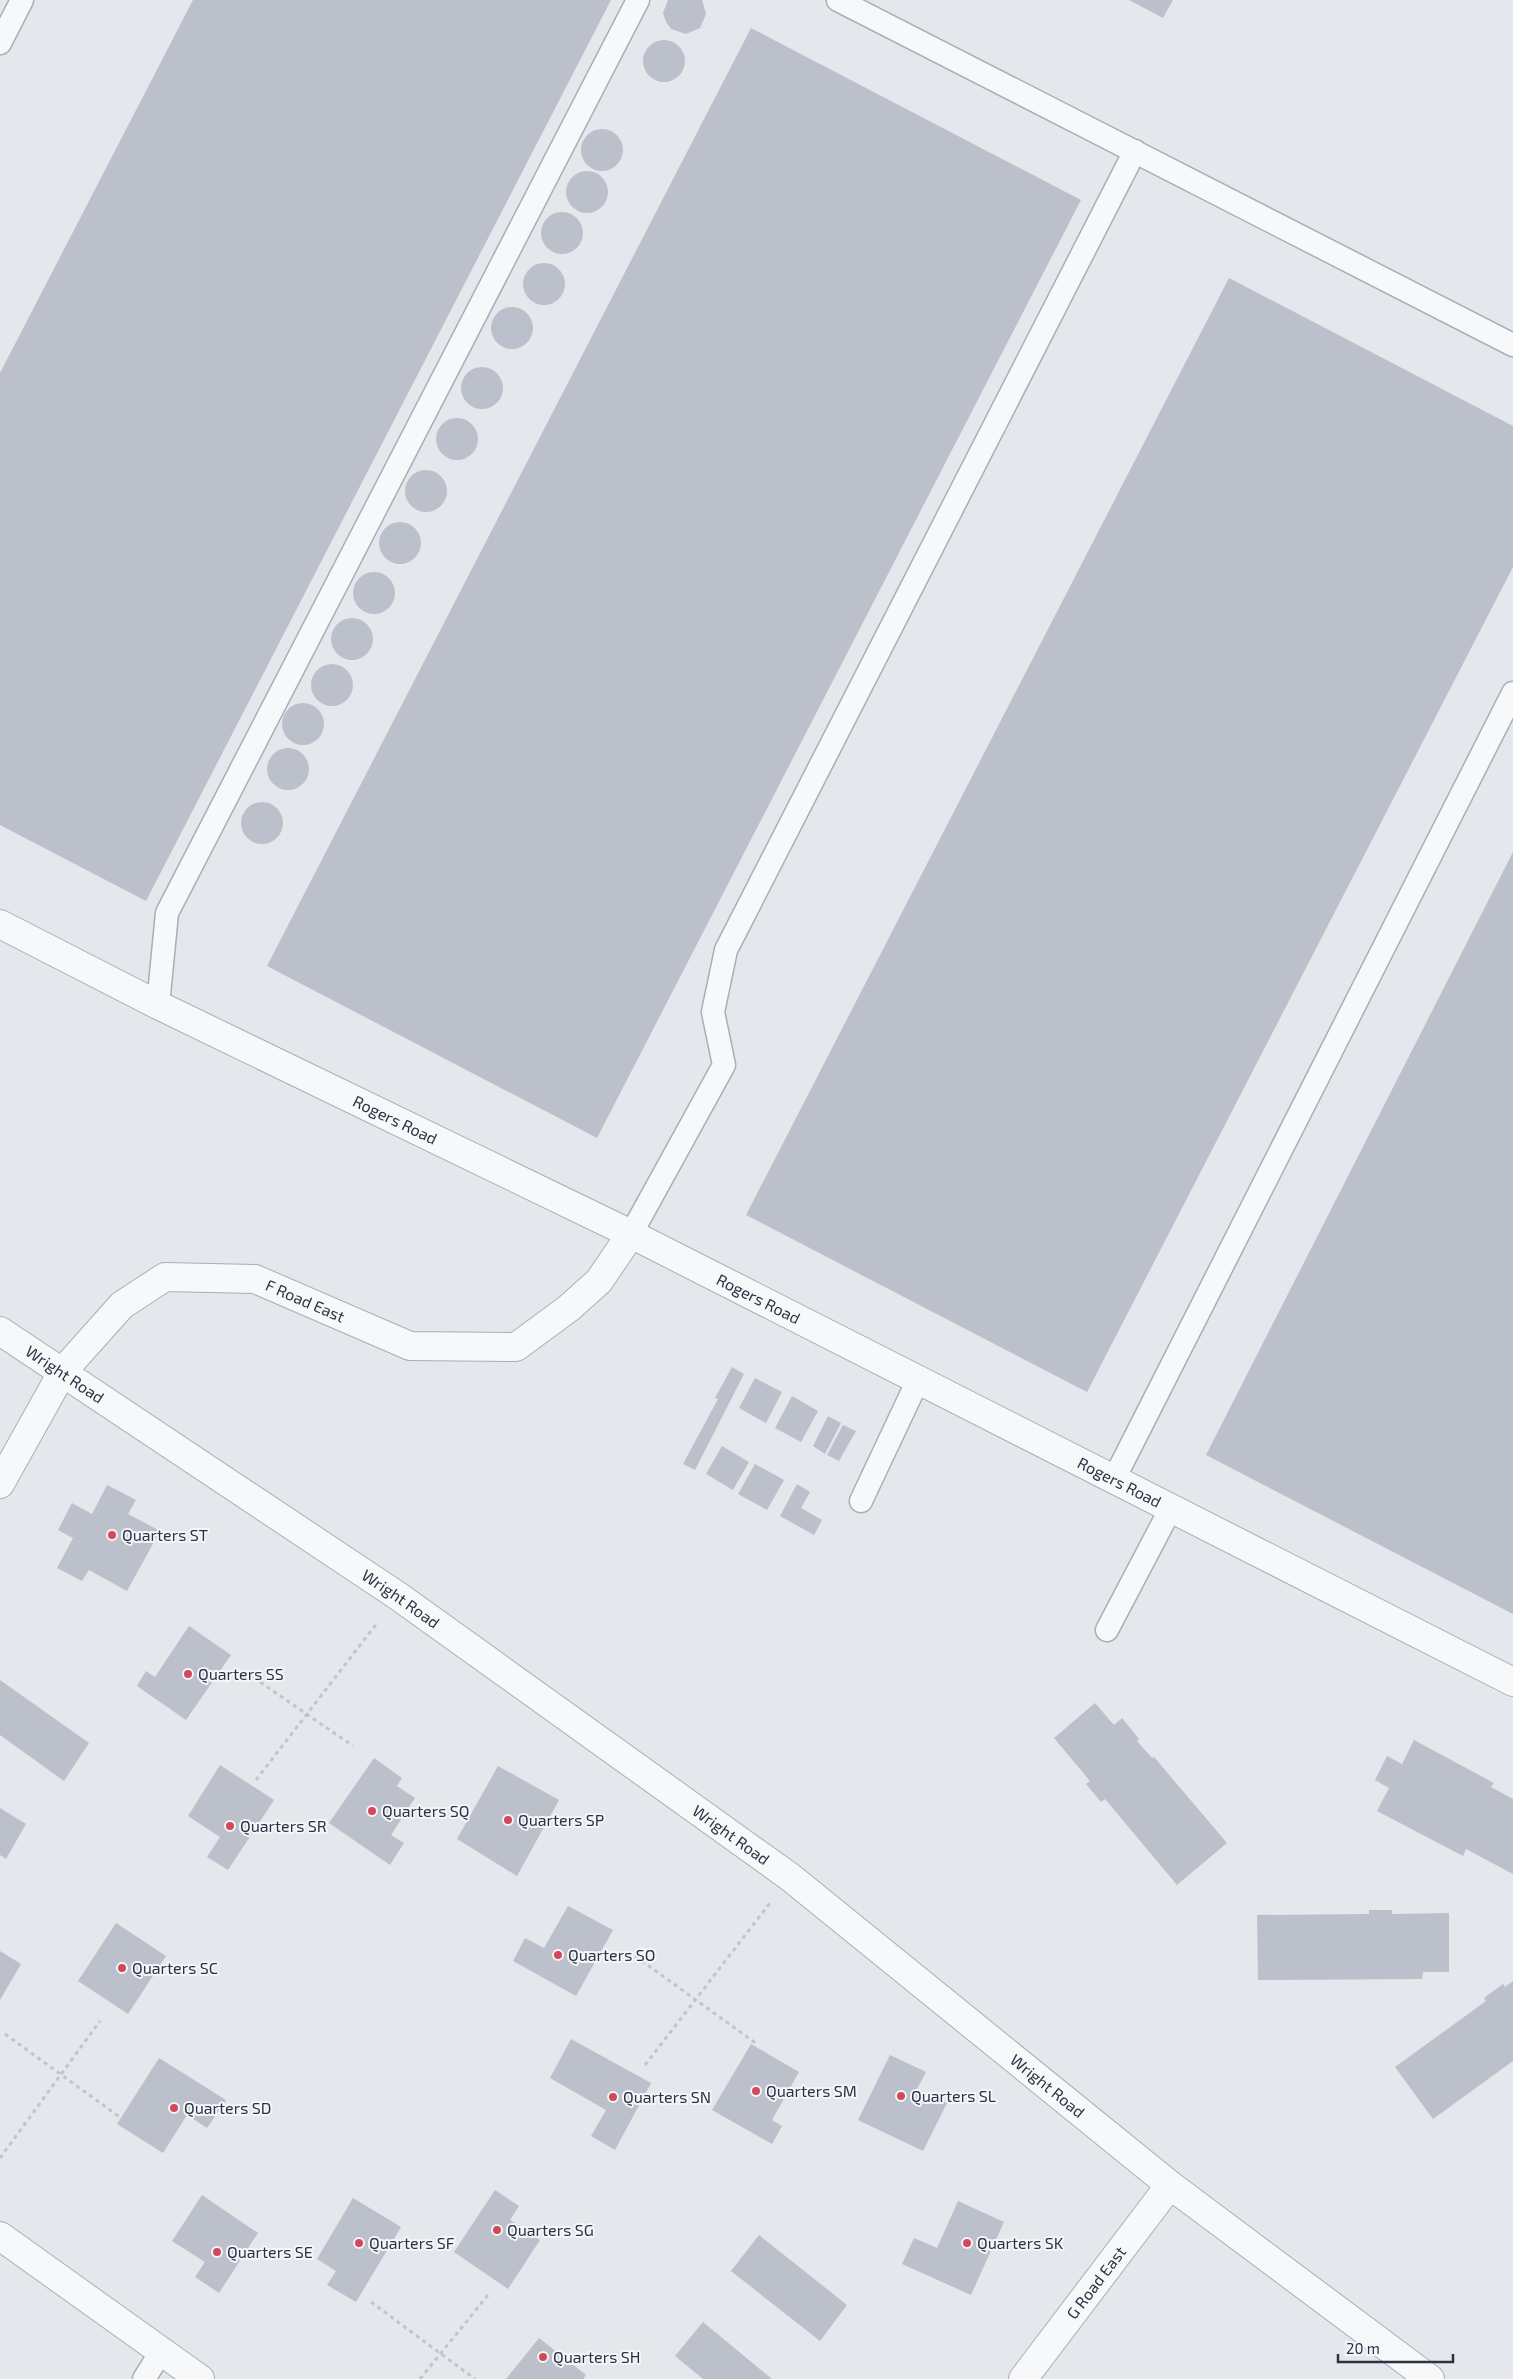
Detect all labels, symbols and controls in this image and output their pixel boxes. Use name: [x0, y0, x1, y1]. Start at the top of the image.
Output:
street label: Rogers Road: [350, 1091, 441, 1148]
street label: Rogers Road: [714, 1269, 804, 1327]
street label: F Road East: [263, 1275, 348, 1326]
street label: Wright Road: [22, 1341, 108, 1407]
street label: Rogers Road: [1075, 1453, 1165, 1511]
place label: Quarters ST: [122, 1525, 208, 1545]
marker: Quarters ST: [106, 1529, 118, 1541]
street label: Wright Road: [359, 1565, 444, 1632]
place label: Quarters SS: [198, 1664, 284, 1684]
marker: Quarters SS: [182, 1668, 194, 1680]
street label: Wright Road: [689, 1800, 774, 1868]
place label: Quarters SQ: [382, 1801, 470, 1821]
marker: Quarters SQ: [366, 1805, 378, 1817]
place label: Quarters SP: [518, 1810, 604, 1830]
marker: Quarters SP: [502, 1814, 514, 1826]
place label: Quarters SR: [240, 1816, 327, 1836]
marker: Quarters SR: [224, 1820, 236, 1832]
place label: Quarters SO: [568, 1945, 656, 1965]
marker: Quarters SO: [552, 1949, 564, 1961]
place label: Quarters SC: [132, 1958, 218, 1978]
marker: Quarters SC: [116, 1962, 128, 1974]
street label: Wright Road: [1007, 2050, 1089, 2121]
place label: Quarters SM: [766, 2081, 857, 2101]
marker: Quarters SM: [750, 2085, 762, 2097]
place label: Quarters SL: [911, 2086, 996, 2106]
place label: Quarters SN: [623, 2087, 711, 2107]
marker: Quarters SL: [895, 2090, 907, 2102]
marker: Quarters SN: [607, 2091, 619, 2103]
place label: Quarters SD: [184, 2098, 271, 2118]
marker: Quarters SD: [168, 2102, 180, 2114]
place label: Quarters SG: [507, 2220, 594, 2240]
marker: Quarters SG: [491, 2224, 503, 2236]
place label: Quarters SF: [369, 2233, 455, 2253]
place label: Quarters SK: [977, 2233, 1064, 2253]
marker: Quarters SF: [353, 2237, 365, 2249]
marker: Quarters SK: [961, 2237, 973, 2249]
place label: Quarters SE: [227, 2242, 313, 2262]
street label: G Road East: [1062, 2242, 1129, 2322]
marker: Quarters SE: [211, 2246, 223, 2258]
scale bar: [1338, 2332, 1453, 2364]
text: 20 m: [1346, 2339, 1380, 2357]
place label: Quarters SH: [553, 2347, 641, 2367]
marker: Quarters SH: [537, 2351, 549, 2363]

